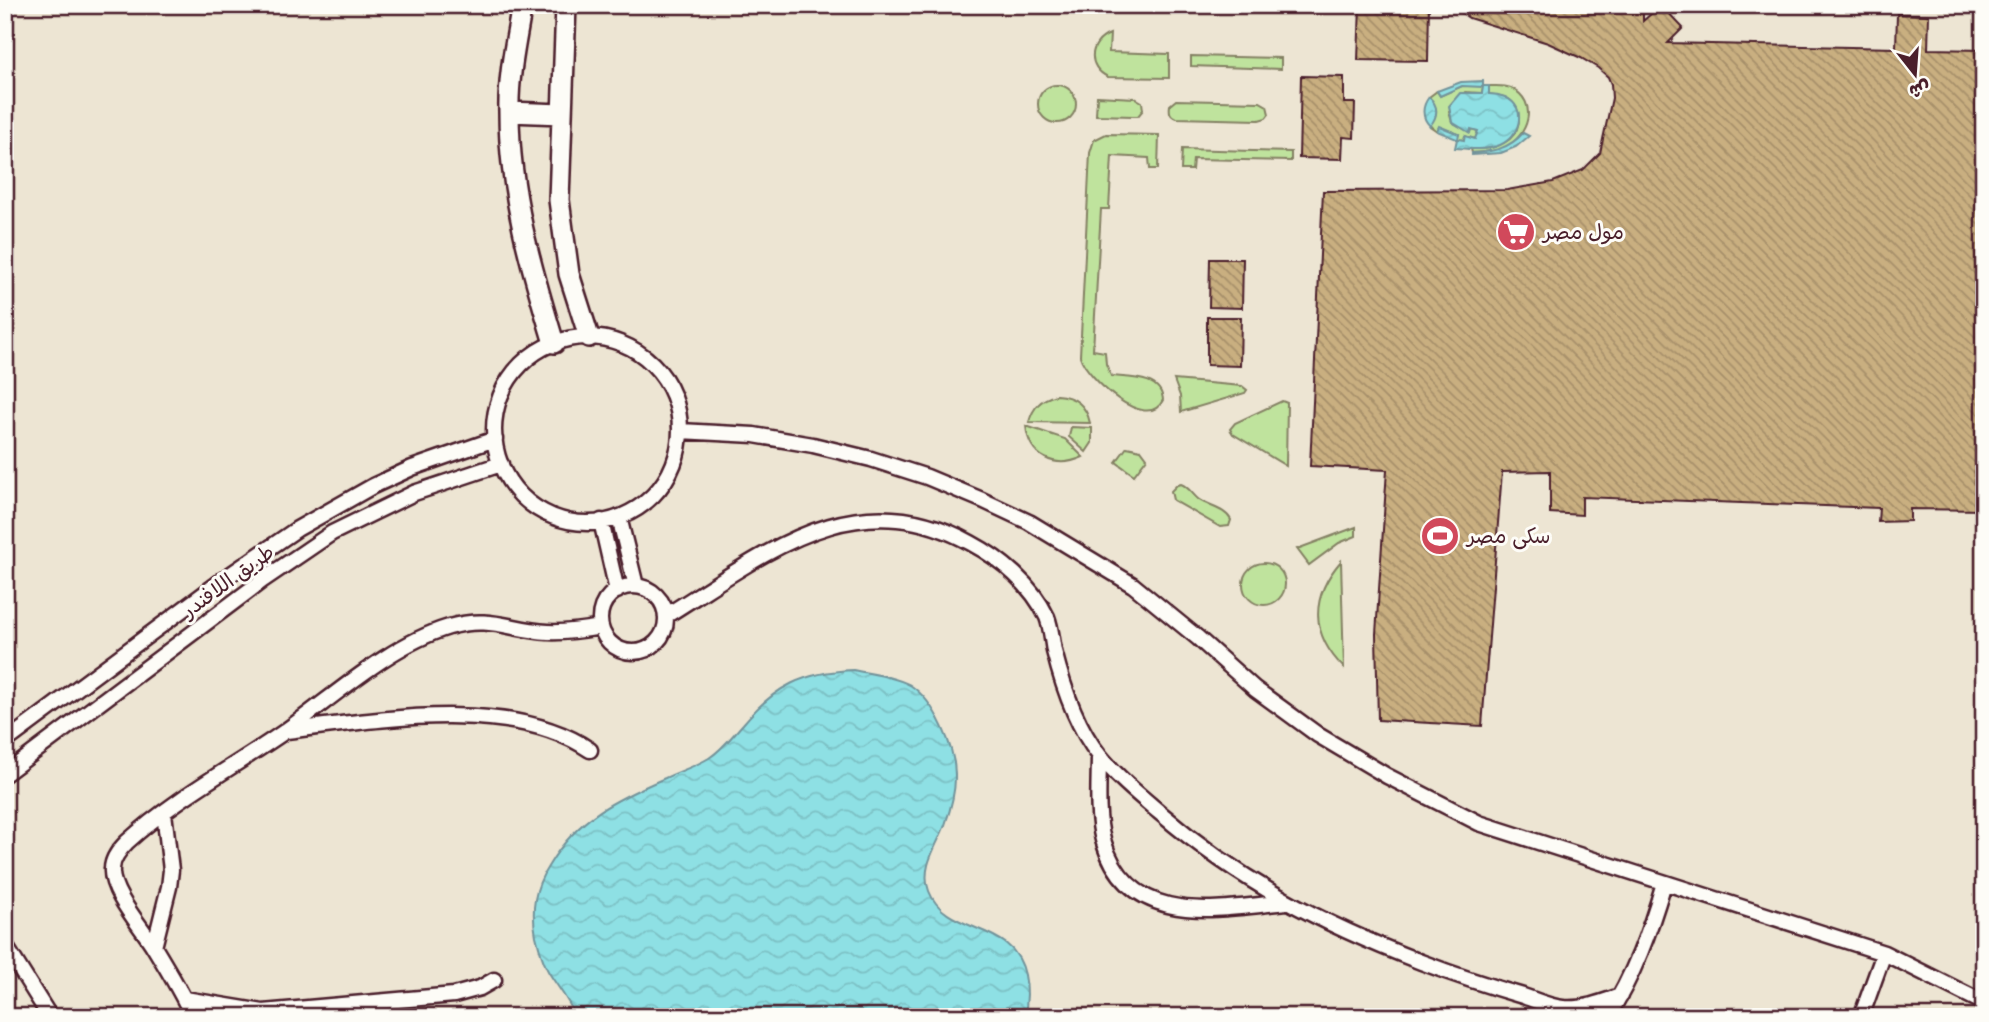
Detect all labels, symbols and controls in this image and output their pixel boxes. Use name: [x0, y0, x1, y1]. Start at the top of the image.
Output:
north arrow: [1881, 38, 1951, 108]
text: ش: [1906, 75, 1933, 103]
supermarket icon: مول مصر: [1495, 211, 1537, 253]
place label: مول مصر: [1541, 220, 1624, 245]
sports icon: سكى مصر: [1419, 515, 1461, 557]
place label: سكى مصر: [1465, 524, 1551, 550]
street label: طريق اللافندر: [176, 539, 279, 624]

